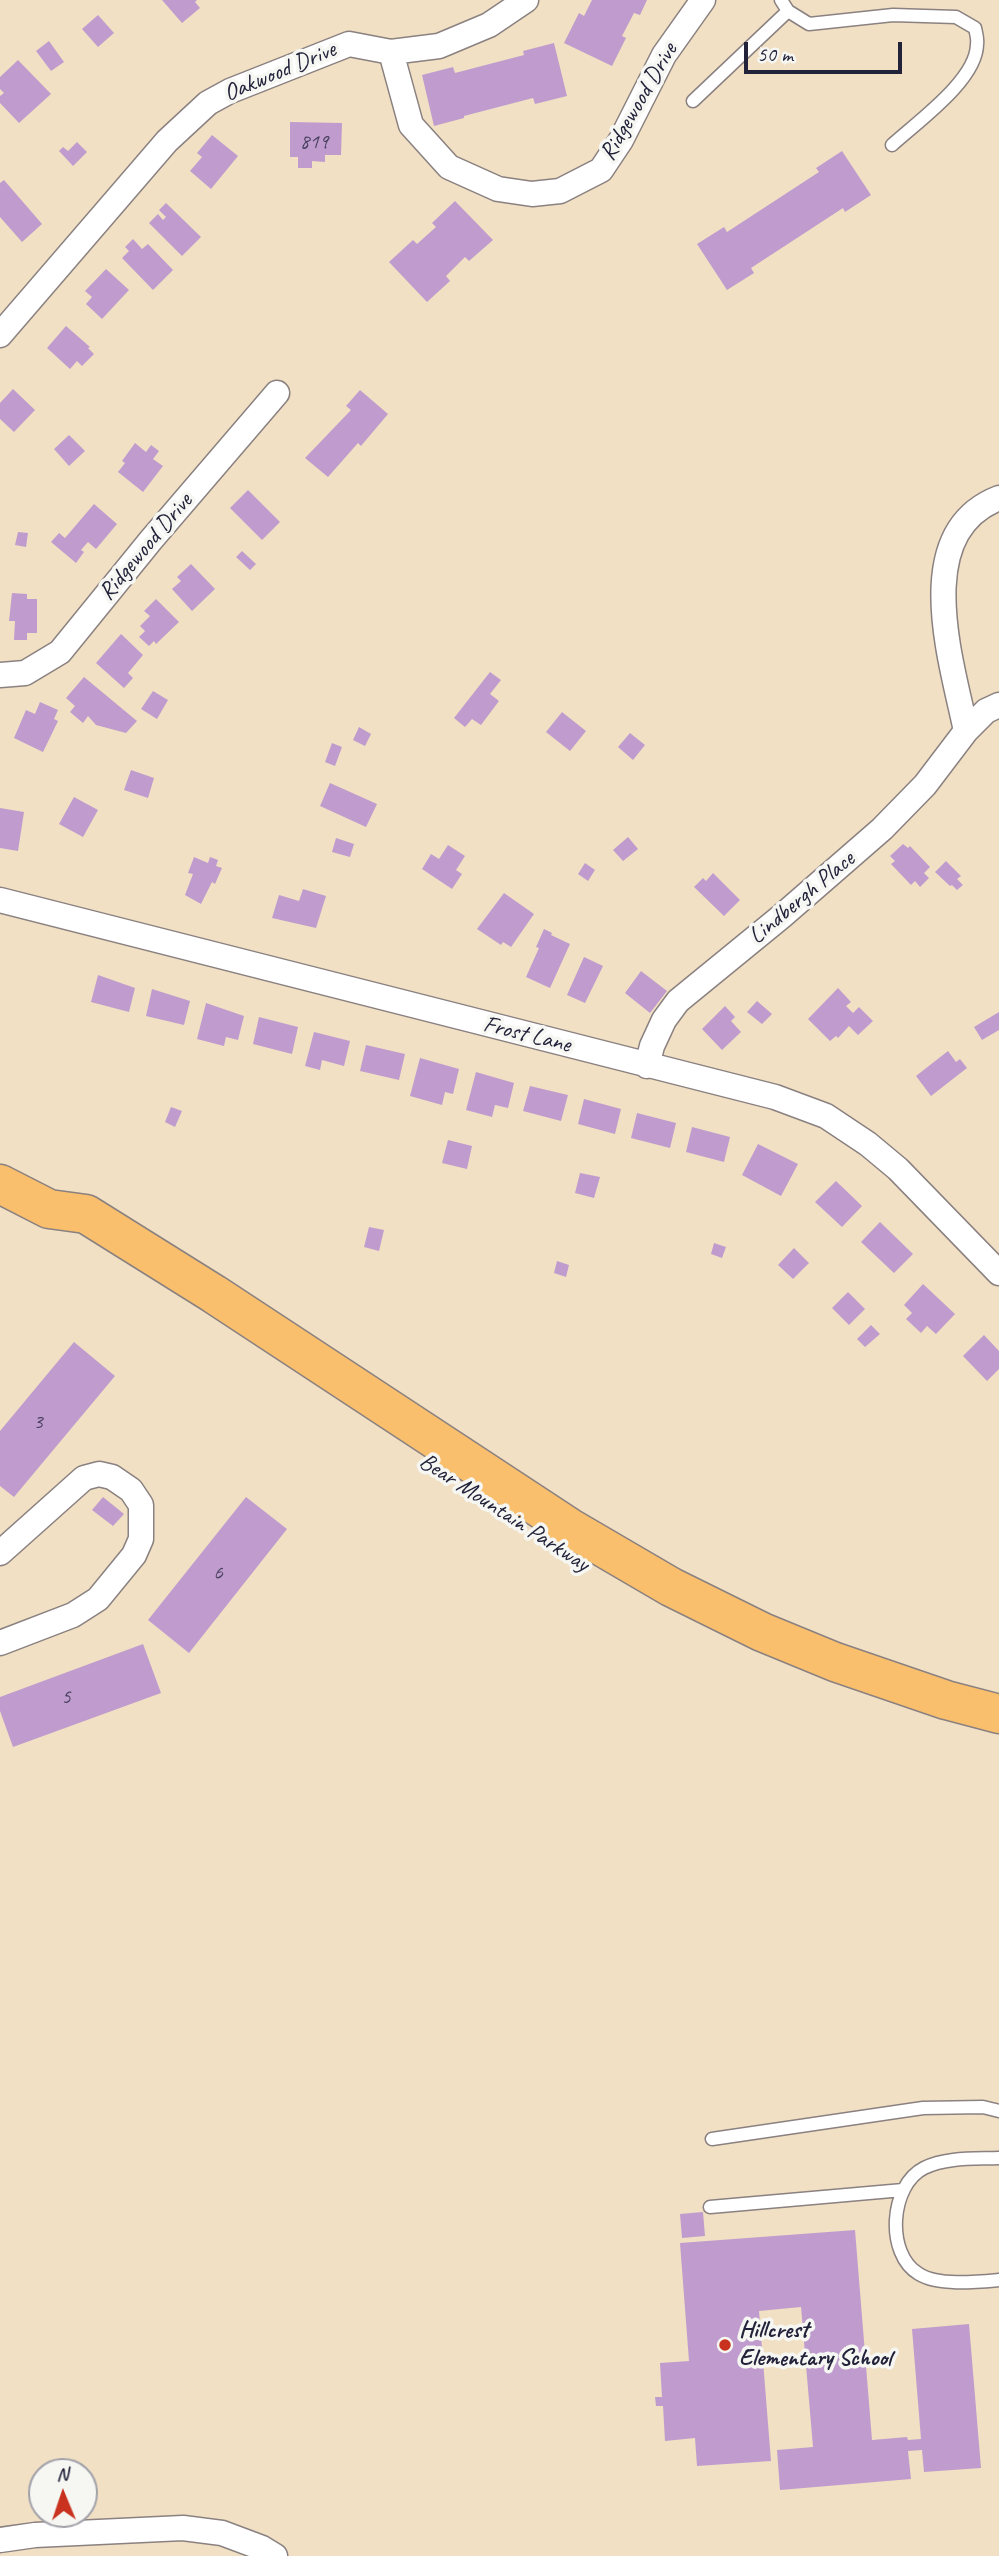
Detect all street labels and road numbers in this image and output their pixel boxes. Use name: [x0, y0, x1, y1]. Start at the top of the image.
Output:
street label: Oakwood Drive: [220, 36, 340, 108]
street label: Ridgewood Drive: [594, 38, 684, 166]
street label: Ridgewood Drive: [93, 488, 199, 606]
street label: Lindbergh Place: [743, 845, 861, 951]
street label: Frost Lane: [480, 1010, 574, 1060]
street label: Bear Mountain Parkway: [414, 1447, 594, 1579]

